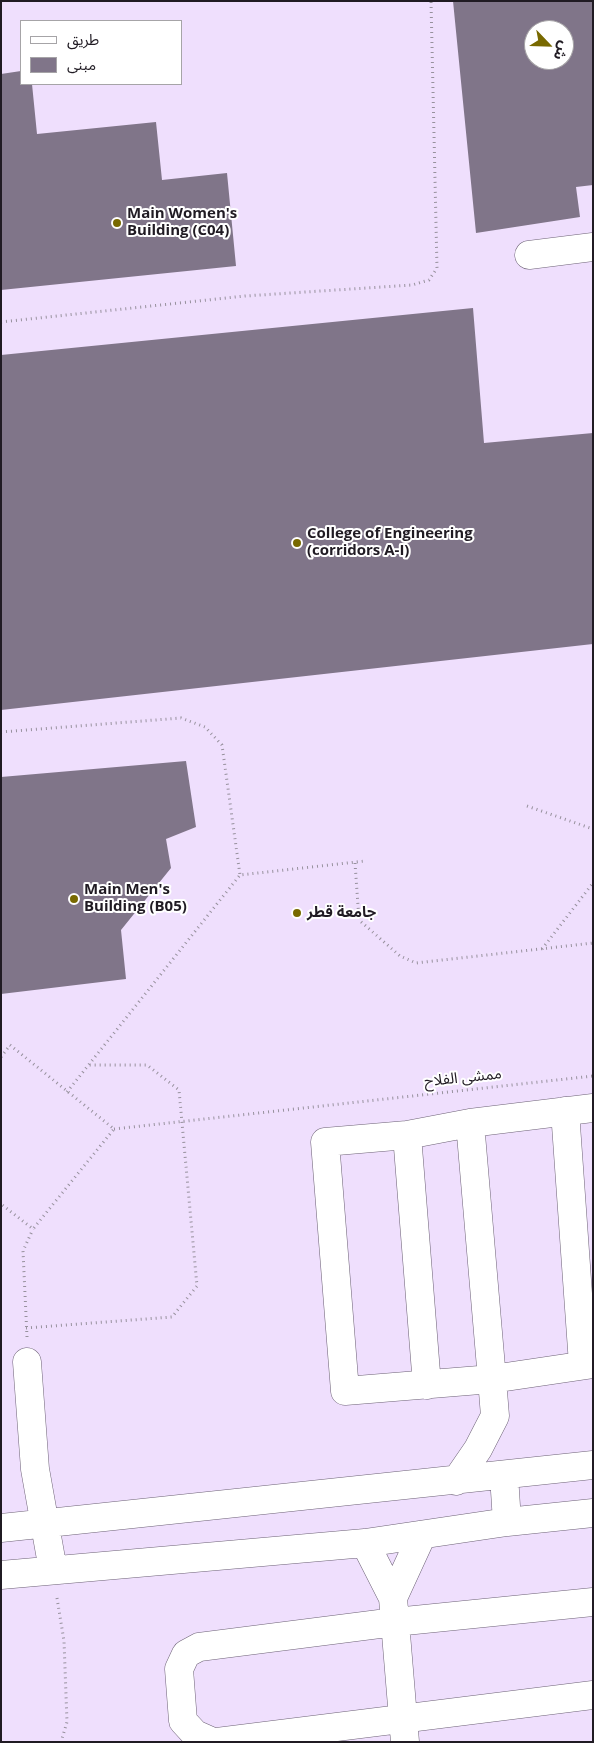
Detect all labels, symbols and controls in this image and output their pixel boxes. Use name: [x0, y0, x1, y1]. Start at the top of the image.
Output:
legend: [20, 20, 182, 85]
north arrow: [524, 20, 574, 70]
text: طريق: [67, 29, 99, 49]
text: ش: [550, 38, 575, 64]
text: مبنى: [67, 54, 96, 74]
place label: Main Women's Building (C04): [127, 205, 237, 240]
marker: Main Women's Building (C04): [111, 217, 123, 229]
place label: College of Engineering (corridors A-I): [307, 525, 473, 560]
marker: College of Engineering (corridors A-I): [291, 537, 303, 549]
place label: Main Men's Building (B05): [84, 881, 187, 916]
marker: Main Men's Building (B05): [68, 893, 80, 905]
place label: جامعة قطر: [307, 904, 376, 922]
marker: جامعة قطر: [291, 907, 303, 919]
street label: ممشى الفلاح: [423, 1065, 503, 1091]

